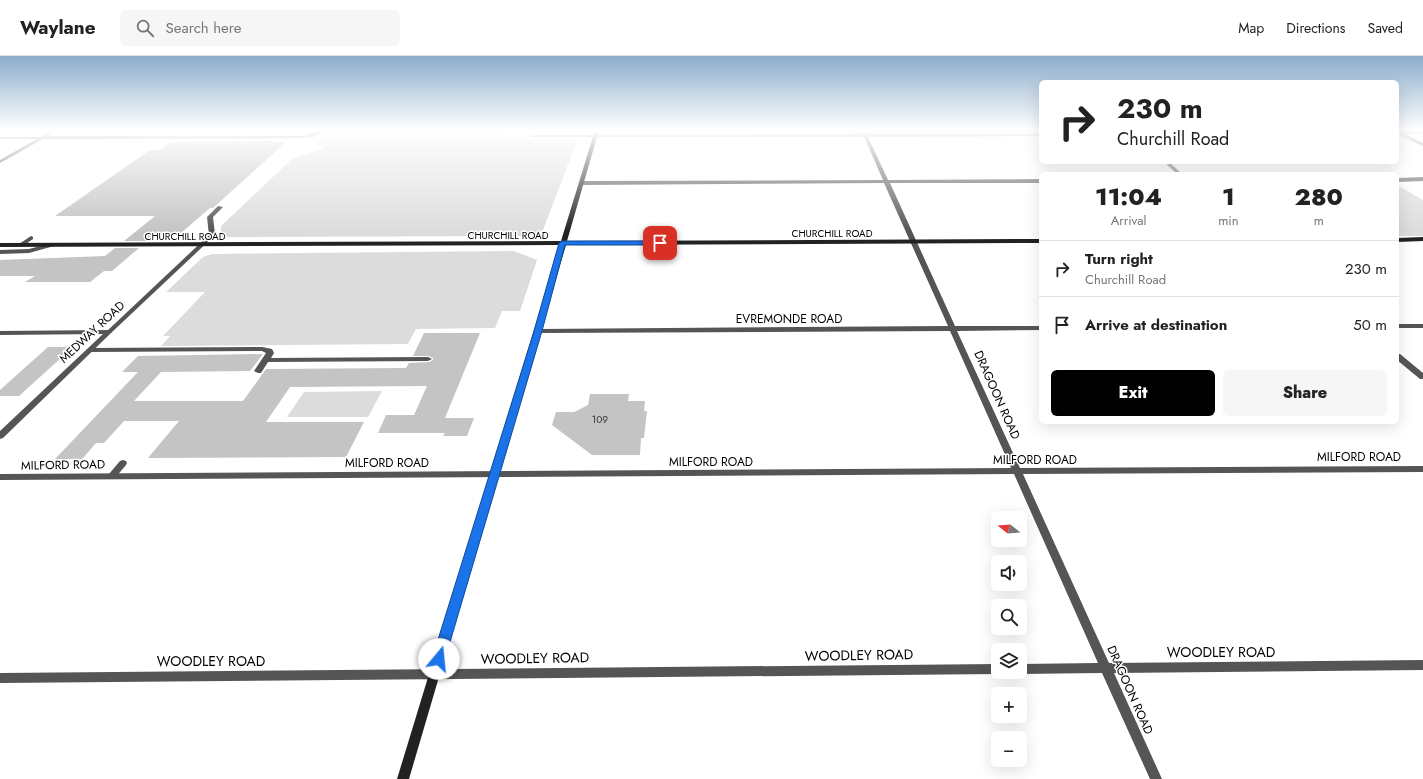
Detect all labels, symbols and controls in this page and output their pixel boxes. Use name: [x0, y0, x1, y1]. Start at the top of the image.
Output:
search box: [120, 10, 400, 46]
text: Waylane: [20, 14, 96, 41]
icon: search: [134, 17, 156, 39]
text: Search here: [166, 17, 241, 39]
text: Map: [1238, 18, 1264, 38]
text: Directions: [1286, 18, 1346, 38]
text: Saved: [1368, 18, 1403, 38]
text: 230 m: [1117, 88, 1203, 129]
icon: right: [1051, 96, 1103, 148]
text: Churchill Road: [1117, 126, 1229, 152]
text: 11:04: [1095, 179, 1162, 214]
text: 1: [1222, 179, 1235, 214]
text: 280: [1295, 179, 1343, 214]
text: Arrival: [1111, 211, 1147, 230]
text: min: [1218, 211, 1239, 230]
text: m: [1314, 211, 1324, 230]
pin: [643, 226, 677, 260]
street label: CHURCHILL ROAD: [792, 226, 873, 241]
street label: CHURCHILL ROAD: [468, 228, 549, 243]
street label: CHURCHILL ROAD: [145, 229, 226, 244]
icon: arrive: [649, 232, 671, 254]
text: Turn right: [1085, 248, 1153, 270]
icon: right: [1051, 258, 1073, 280]
text: 230 m: [1345, 258, 1387, 280]
text: Churchill Road: [1085, 270, 1166, 289]
street label: MEDWAY ROAD: [55, 297, 129, 367]
street label: EVREMONDE ROAD: [736, 310, 842, 328]
icon: arrive: [1051, 314, 1073, 336]
text: Arrive at destination: [1085, 314, 1227, 336]
text: 50 m: [1353, 314, 1387, 336]
street label: DRAGOON ROAD: [969, 348, 1025, 442]
button: Exit: [1051, 370, 1215, 416]
button: Share: [1223, 370, 1387, 416]
house number: 109: [592, 412, 608, 427]
street label: MILFORD ROAD: [1317, 448, 1401, 466]
street label: MILFORD ROAD: [993, 451, 1077, 469]
street label: MILFORD ROAD: [669, 453, 753, 471]
street label: MILFORD ROAD: [345, 454, 429, 472]
street label: MILFORD ROAD: [21, 455, 105, 475]
north arrow: [991, 511, 1027, 547]
map controls: [991, 511, 1027, 767]
button: sound: [991, 555, 1027, 591]
button: search: [991, 599, 1027, 635]
position arrow: [418, 638, 460, 680]
street label: WOODLEY ROAD: [1167, 642, 1275, 662]
button: layers: [991, 643, 1027, 679]
street label: DRAGOON ROAD: [1102, 643, 1158, 737]
street label: WOODLEY ROAD: [805, 644, 913, 666]
street label: WOODLEY ROAD: [481, 647, 589, 669]
street label: WOODLEY ROAD: [157, 651, 265, 671]
button: +: [991, 687, 1027, 723]
button: −: [991, 731, 1027, 767]

